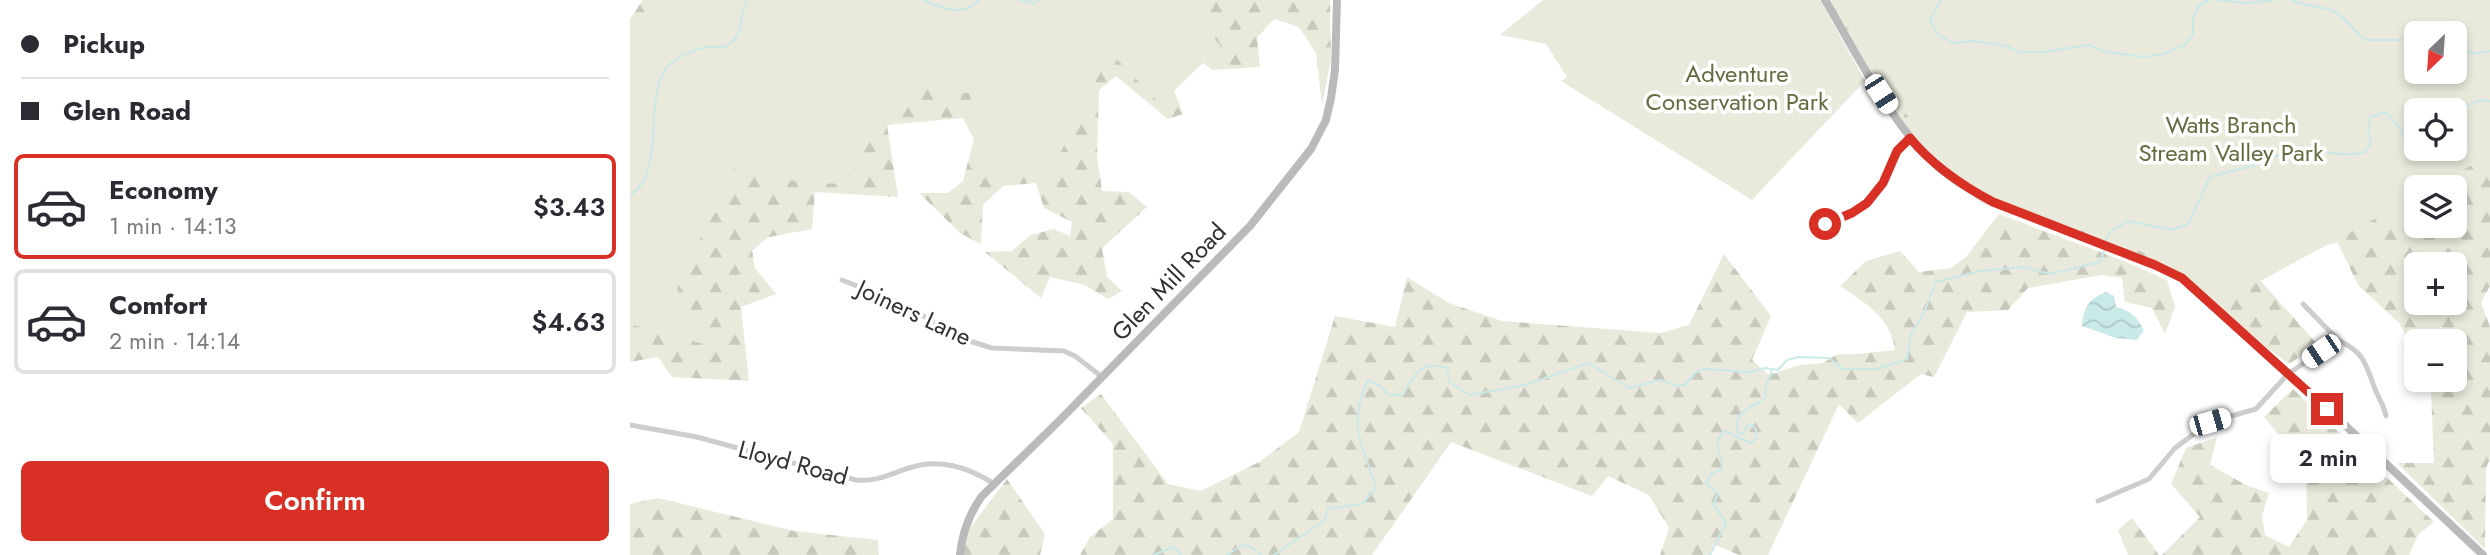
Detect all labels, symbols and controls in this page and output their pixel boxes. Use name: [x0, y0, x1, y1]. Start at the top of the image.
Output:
north arrow: [2404, 21, 2468, 84]
map controls: [2404, 21, 2467, 392]
text: Pickup: [63, 25, 145, 63]
park label: Adventure Conservation Park: [1646, 56, 1829, 119]
car: [1861, 71, 1902, 117]
text: Glen Road: [63, 92, 191, 130]
button: locate: [2404, 98, 2467, 161]
park label: Watts Branch Stream Valley Park: [2138, 107, 2324, 170]
text: Economy: [109, 171, 218, 209]
icon: car: [25, 175, 88, 238]
button: layers: [2404, 175, 2467, 238]
text: $3.43: [533, 188, 605, 226]
route start: [1809, 208, 1841, 240]
text: 1 min · 14:13: [109, 209, 237, 243]
street label: Glen Mill Road: [1103, 215, 1234, 348]
button: +: [2404, 252, 2467, 315]
street label: Joiners Lane: [849, 270, 977, 354]
text: Comfort: [109, 286, 207, 324]
icon: car: [25, 290, 88, 353]
text: $4.63: [532, 303, 605, 341]
text: 2 min · 14:14: [109, 324, 240, 358]
button: −: [2404, 329, 2467, 392]
car: [2298, 331, 2345, 371]
route end: [2311, 393, 2343, 425]
car: [2187, 406, 2234, 438]
street label: Lloyd Road: [734, 431, 852, 494]
callout: 2 min: [2269, 434, 2385, 482]
text: 2 min: [2298, 441, 2358, 475]
button: Confirm: [21, 461, 609, 541]

